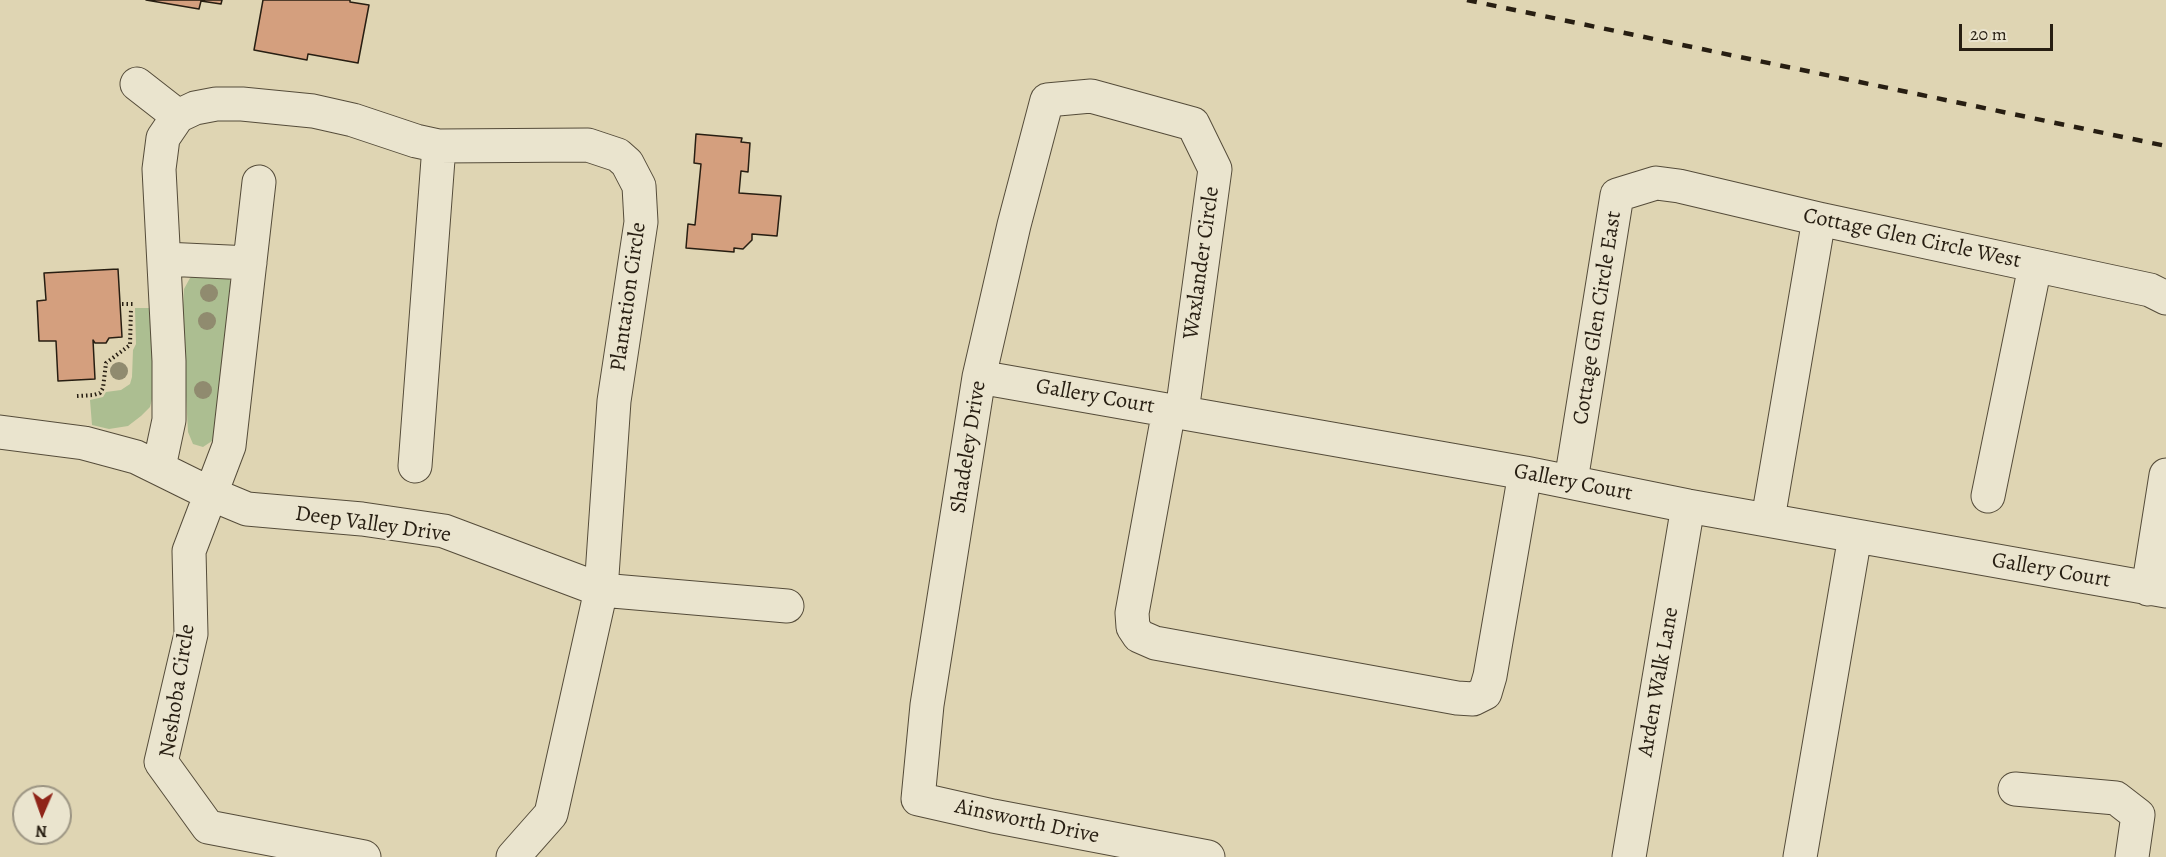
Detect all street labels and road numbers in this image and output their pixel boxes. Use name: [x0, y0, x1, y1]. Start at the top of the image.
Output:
street label: Waxlander Circle: [1178, 185, 1226, 341]
street label: Cottage Glen Circle West: [1801, 203, 2023, 275]
street label: Cottage Glen Circle East: [1568, 209, 1628, 427]
street label: Plantation Circle: [605, 221, 653, 373]
street label: Gallery Court: [1034, 374, 1156, 420]
street label: Shadeley Drive: [945, 379, 993, 515]
street label: Gallery Court: [1512, 459, 1634, 507]
street label: Deep Valley Drive: [293, 501, 453, 549]
street label: Gallery Court: [1990, 548, 2112, 594]
street label: Arden Walk Lane: [1633, 605, 1685, 759]
street label: Neshoba Circle: [154, 622, 202, 760]
street label: Ainsworth Drive: [952, 794, 1102, 850]

